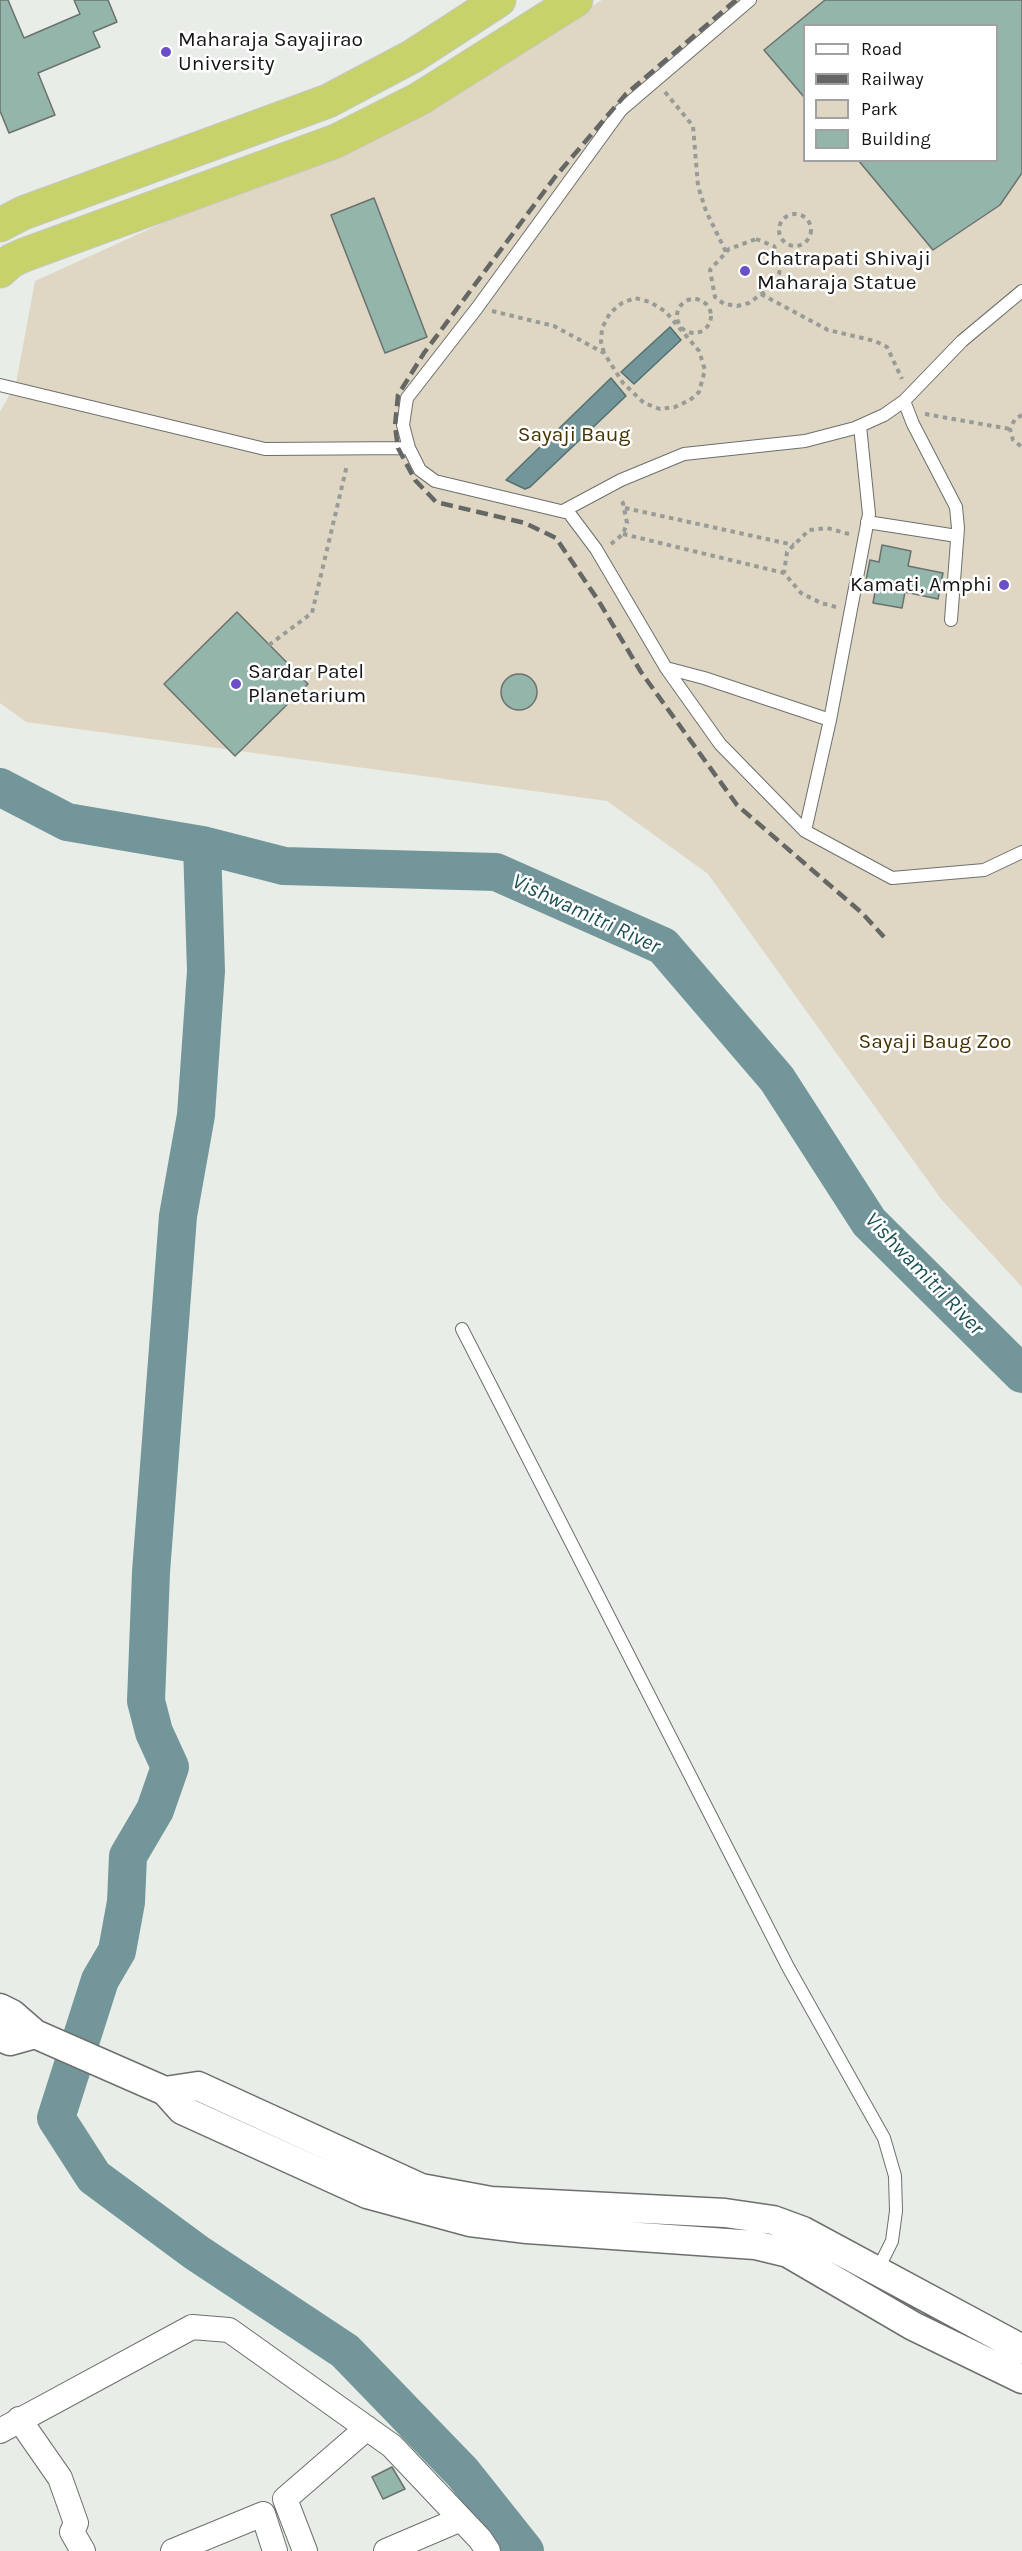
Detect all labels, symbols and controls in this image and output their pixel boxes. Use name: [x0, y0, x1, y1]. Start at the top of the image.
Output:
legend: [803, 24, 998, 162]
place label: Maharaja Sayajirao University: [178, 27, 363, 77]
text: Road: [861, 38, 902, 60]
marker: Maharaja Sayajirao University: [159, 45, 173, 59]
text: Railway: [861, 68, 924, 90]
text: Park: [861, 98, 898, 120]
text: Building: [861, 128, 931, 150]
place label: Chatrapati Shivaji Maharaja Statue: [757, 246, 931, 296]
marker: Chatrapati Shivaji Maharaja Statue: [738, 264, 752, 278]
park label: Sayaji Baug: [518, 422, 630, 448]
place label: Kamati, Amphi: [850, 572, 992, 598]
marker: Kamati, Amphi: [997, 578, 1011, 592]
place label: Sardar Patel Planetarium: [248, 659, 366, 709]
marker: Sardar Patel Planetarium: [229, 677, 243, 691]
water label: Vishwamitri River: [508, 868, 664, 960]
park label: Sayaji Baug Zoo: [859, 1029, 1011, 1055]
water label: Vishwamitri River: [859, 1207, 989, 1341]

